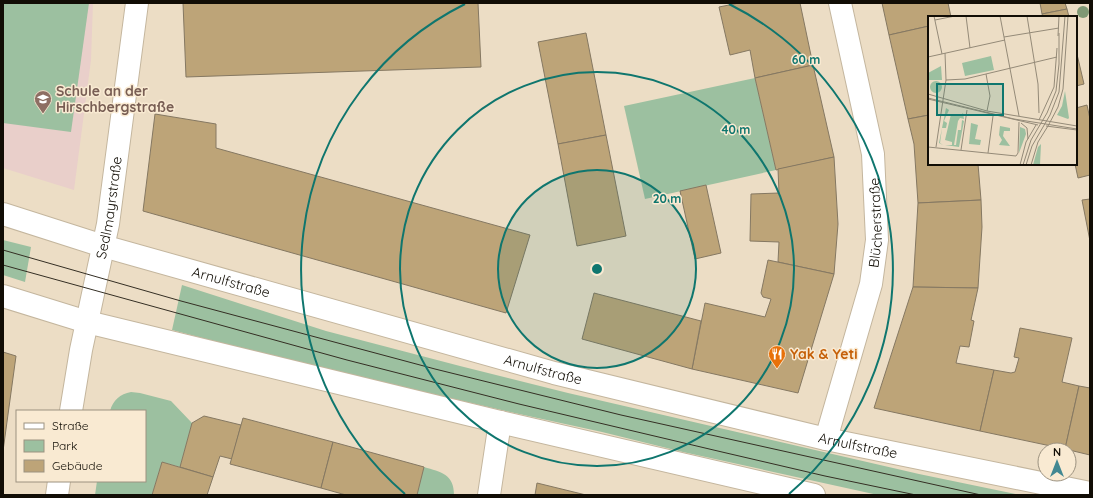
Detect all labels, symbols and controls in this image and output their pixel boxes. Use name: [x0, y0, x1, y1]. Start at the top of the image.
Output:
inset map: [928, 16, 1077, 165]
text: 60 m: [792, 52, 820, 67]
place label: Schule an der Hirschbergstraße: [56, 82, 174, 116]
school or university icon: Schule an der Hirschbergstraße: [33, 89, 53, 114]
text: 40 m: [722, 122, 750, 137]
street label: Sedlmayrstraße: [92, 155, 126, 261]
street label: Blücherstraße: [864, 177, 886, 269]
text: 20 m: [653, 191, 681, 206]
centre of rings: [590, 262, 604, 276]
street label: Arnulfstraße: [190, 263, 272, 302]
restaurant icon: Yak & Yeti: [767, 344, 787, 369]
place label: Yak & Yeti: [790, 345, 857, 363]
street label: Arnulfstraße: [502, 350, 584, 389]
legend: [16, 410, 146, 482]
text: Straße: [52, 418, 89, 433]
street label: Arnulfstraße: [817, 428, 899, 462]
text: Park: [52, 438, 77, 453]
north arrow: [1037, 442, 1077, 482]
text: N: [1053, 445, 1061, 459]
text: Gebäude: [52, 458, 103, 473]

